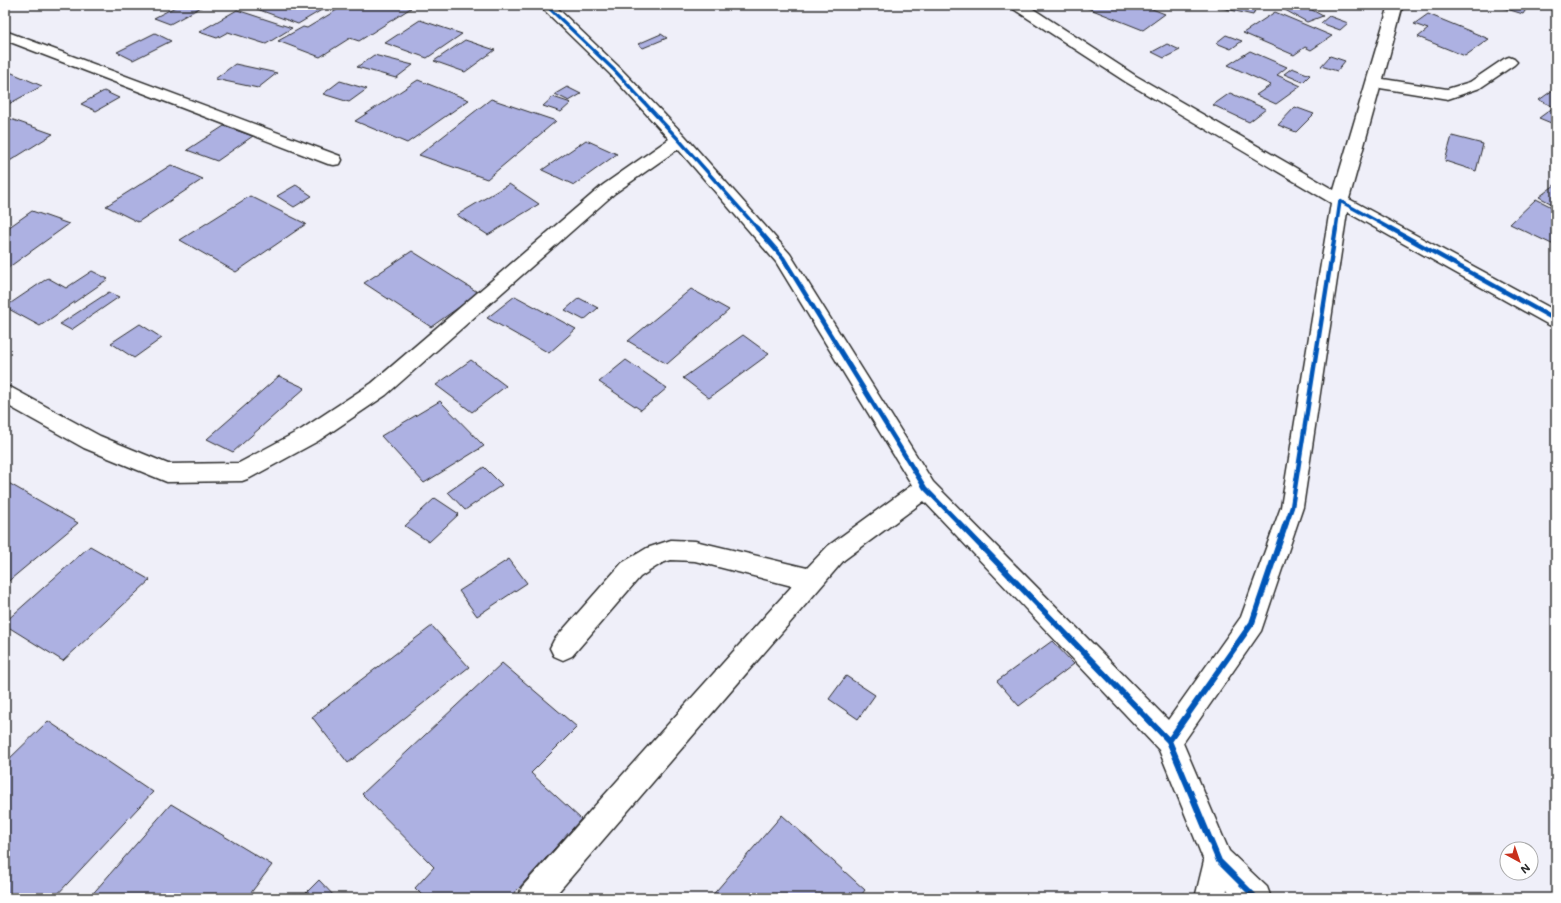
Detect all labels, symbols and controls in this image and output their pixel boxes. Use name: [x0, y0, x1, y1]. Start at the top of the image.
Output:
north arrow: [1499, 841, 1539, 881]
text: N: [1518, 861, 1534, 877]

